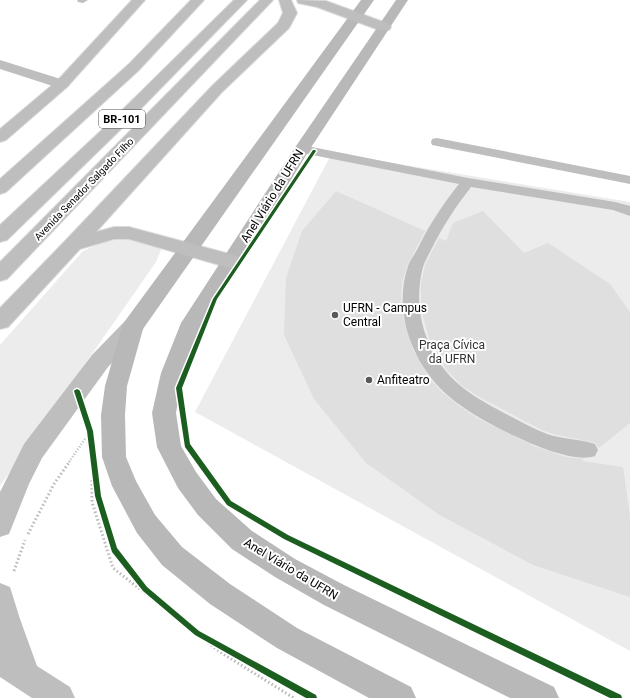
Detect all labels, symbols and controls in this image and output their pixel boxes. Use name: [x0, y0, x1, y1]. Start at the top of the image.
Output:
road number: BR-101: [99, 110, 145, 128]
street label: Avenida Senador Salgado Filho: [32, 135, 136, 242]
street label: Anel Viário da UFRN: [238, 147, 306, 245]
place label: UFRN - Campus Central: [343, 301, 427, 329]
marker: UFRN - Campus Central: [330, 310, 340, 320]
park label: Praça Cívica da UFRN: [419, 338, 485, 366]
place label: Anfiteatro: [377, 373, 430, 387]
marker: Anfiteatro: [364, 375, 374, 385]
street label: Anel Viário da UFRN: [241, 535, 341, 603]

